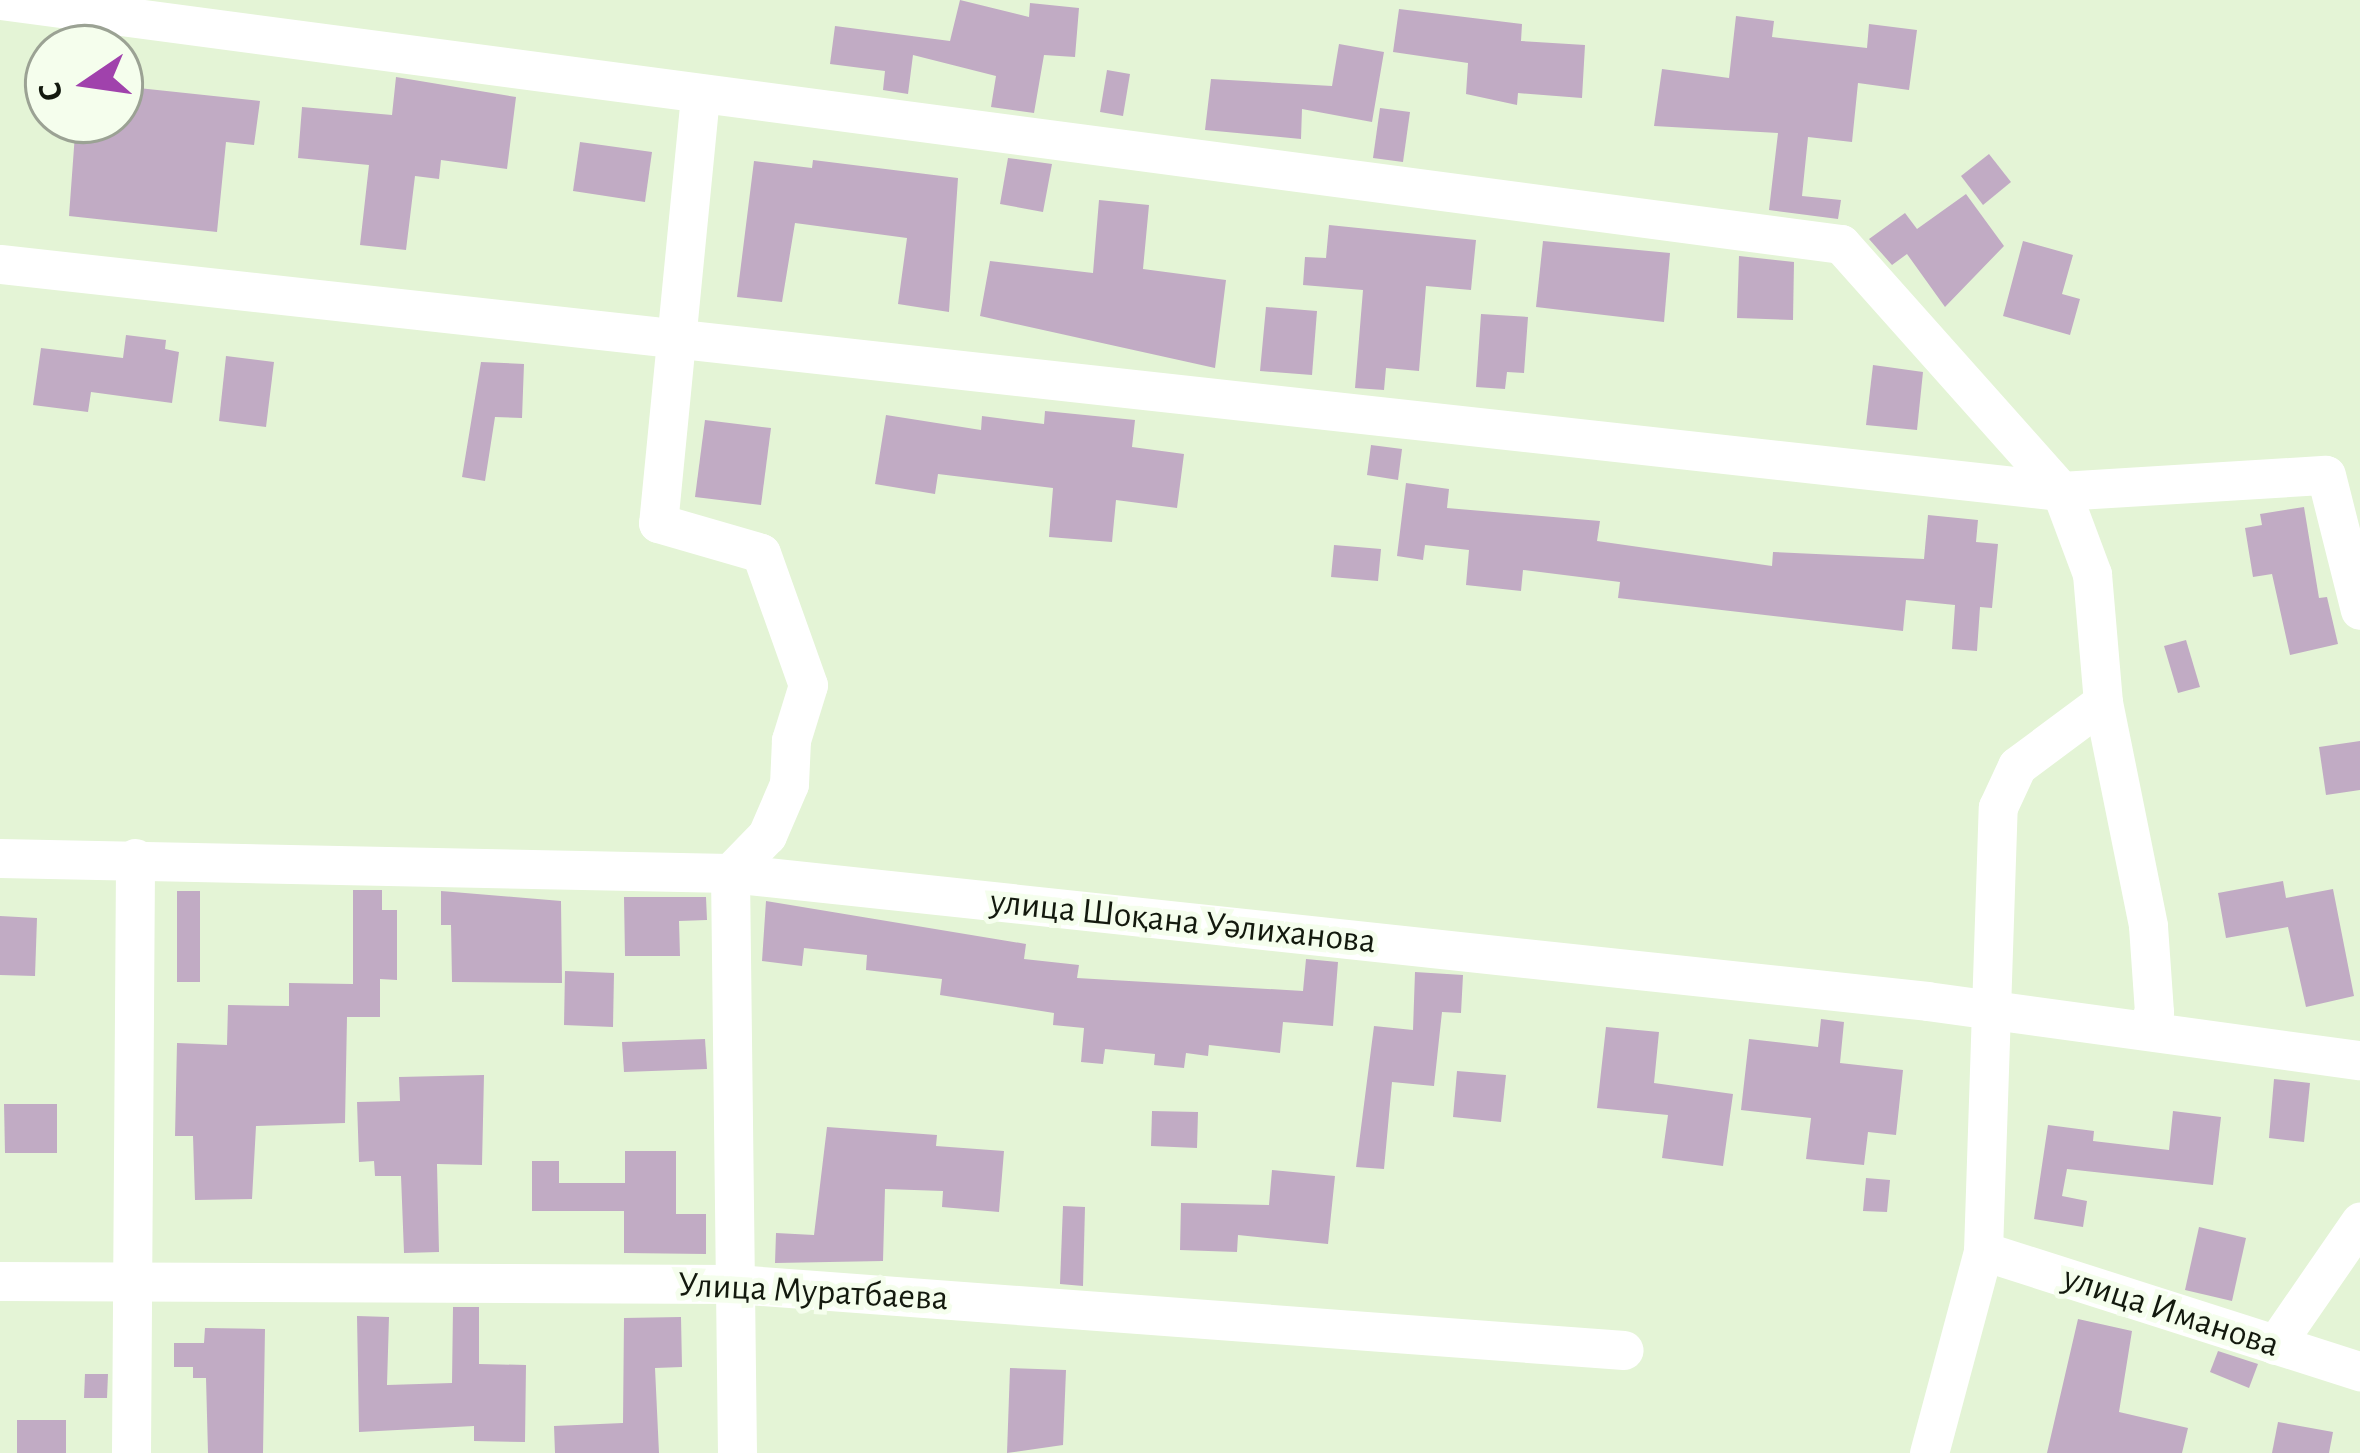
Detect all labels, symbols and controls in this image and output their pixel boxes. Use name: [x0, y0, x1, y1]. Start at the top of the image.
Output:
north arrow: [24, 24, 144, 144]
text: С: [33, 79, 69, 104]
street label: улица Шоқана Уәлиханова: [988, 880, 1378, 964]
street label: улица Иманова: [2058, 1257, 2284, 1367]
street label: Улица Муратбаева: [677, 1263, 949, 1321]

